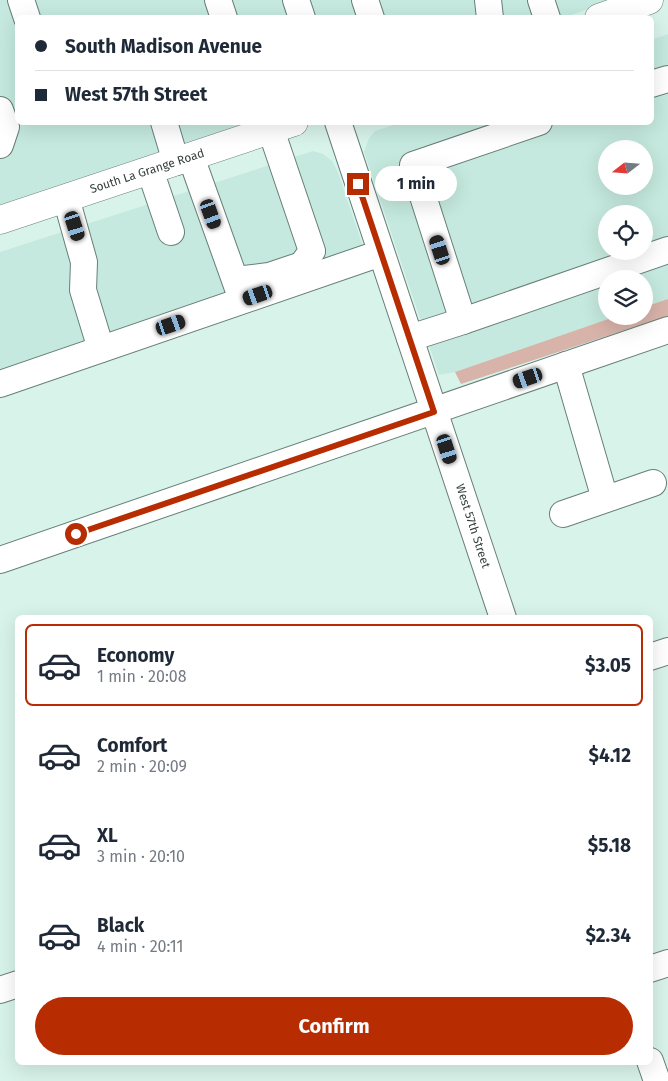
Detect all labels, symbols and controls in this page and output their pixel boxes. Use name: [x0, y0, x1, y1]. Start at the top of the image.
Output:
text: South Madison Avenue: [65, 35, 262, 58]
text: West 57th Street: [65, 83, 207, 106]
north arrow: [598, 140, 652, 195]
map controls: [598, 140, 653, 325]
street label: South La Grange Road: [88, 146, 206, 196]
callout: 1 min: [376, 166, 458, 202]
route end: [347, 173, 369, 195]
text: 1 min: [397, 174, 435, 193]
car: [198, 197, 223, 231]
button: locate: [598, 205, 653, 260]
car: [63, 209, 86, 243]
car: [428, 233, 451, 267]
button: layers: [598, 270, 653, 325]
car: [241, 283, 274, 307]
car: [154, 313, 187, 337]
car: [511, 366, 544, 390]
car: [435, 432, 458, 466]
street label: West 57th Street: [453, 482, 493, 570]
route start: [65, 523, 87, 545]
icon: car: [37, 643, 82, 688]
text: Economy: [97, 644, 174, 667]
text: $3.05: [585, 654, 631, 677]
text: 1 min · 20:08: [97, 667, 187, 686]
icon: car: [37, 733, 82, 778]
text: Comfort: [97, 734, 167, 757]
text: $4.12: [589, 744, 631, 767]
text: 2 min · 20:09: [97, 757, 187, 776]
icon: car: [37, 823, 82, 868]
text: XL: [97, 824, 118, 847]
text: $5.18: [588, 834, 631, 857]
text: 3 min · 20:10: [97, 847, 185, 866]
icon: car: [37, 913, 82, 958]
text: Black: [97, 914, 144, 937]
text: $2.34: [585, 924, 631, 947]
text: 4 min · 20:11: [97, 937, 183, 956]
button: Confirm: [35, 997, 633, 1055]

